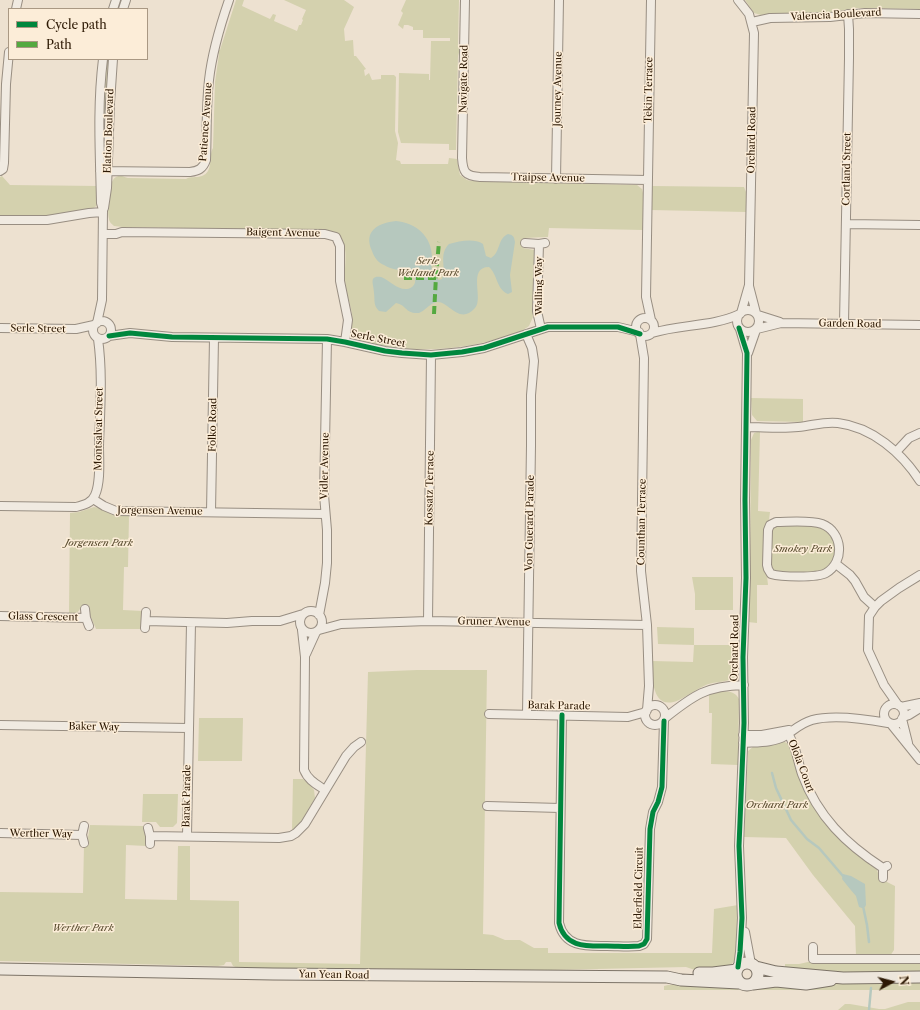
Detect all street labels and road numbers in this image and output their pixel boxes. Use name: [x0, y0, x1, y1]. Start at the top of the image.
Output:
street label: Valencia Boulevard: [790, 7, 882, 23]
street label: Navigate Road: [457, 45, 471, 113]
street label: Journey Avenue: [551, 51, 565, 127]
street label: Tekin Terrace: [642, 57, 656, 123]
street label: Patience Avenue: [197, 82, 215, 162]
street label: Elation Boulevard: [102, 88, 116, 174]
street label: Orchard Road: [745, 107, 759, 173]
street label: Cortland Street: [840, 132, 854, 206]
street label: Traipse Avenue: [511, 171, 585, 185]
street label: Baigent Avenue: [246, 226, 320, 240]
street label: Walling Way: [533, 256, 545, 316]
street label: Garden Road: [819, 317, 881, 331]
street label: Serle Street: [10, 323, 66, 335]
street label: Serle Street: [350, 328, 406, 350]
street label: Montsalvat Street: [92, 387, 106, 471]
street label: Folko Road: [207, 398, 219, 452]
street label: Vidler Avenue: [318, 432, 332, 500]
street label: Kossatz Terrace: [423, 450, 437, 526]
street label: Von Guerard Parade: [523, 475, 537, 571]
street label: Counthan Terrace: [635, 478, 649, 566]
street label: Jorgensen Avenue: [117, 504, 203, 518]
street label: Glass Crescent: [8, 610, 78, 624]
street label: Gruner Avenue: [458, 615, 530, 629]
street label: Orchard Road: [728, 615, 742, 681]
street label: Barak Parade: [527, 699, 591, 713]
street label: Baker Way: [69, 721, 119, 733]
street label: Olola Court: [785, 738, 817, 794]
street label: Barak Parade: [180, 764, 194, 828]
street label: Werther Way: [9, 827, 73, 841]
street label: Elderfield Circuit: [632, 847, 646, 929]
street label: Yan Yean Road: [299, 968, 369, 982]

